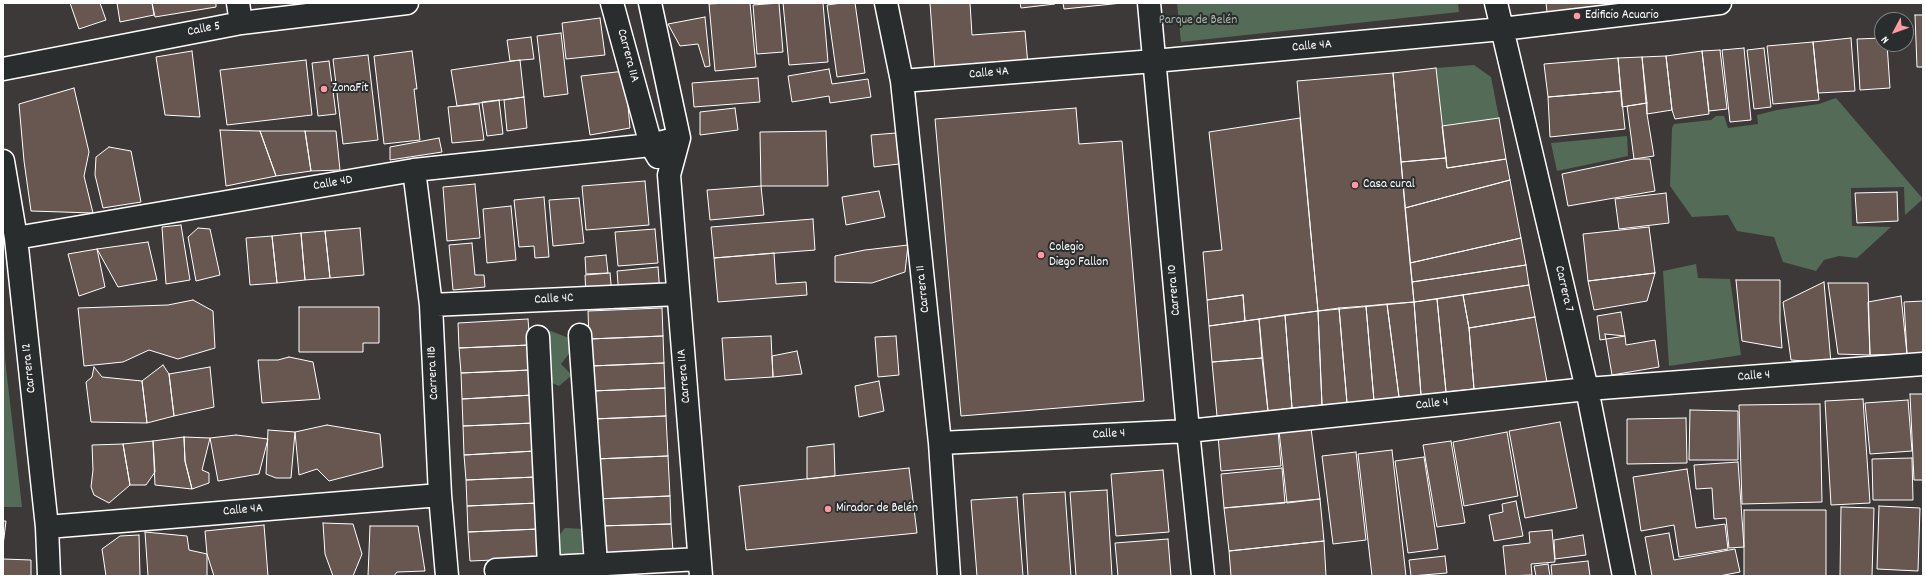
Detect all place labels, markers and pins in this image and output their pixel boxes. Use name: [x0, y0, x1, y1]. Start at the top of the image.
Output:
place label: Edificio Acuario: [1585, 8, 1659, 24]
marker: Edificio Acuario: [1572, 11, 1582, 21]
place label: ZonaFit: [332, 81, 369, 97]
marker: ZonaFit: [319, 84, 329, 94]
place label: Casa cural: [1363, 177, 1415, 193]
marker: Casa cural: [1350, 180, 1360, 190]
place label: Colegio Diego Fallon: [1049, 240, 1108, 271]
marker: Colegio Diego Fallon: [1036, 250, 1046, 260]
place label: Mirador de Belén: [836, 501, 918, 517]
marker: Mirador de Belén: [823, 504, 833, 514]

